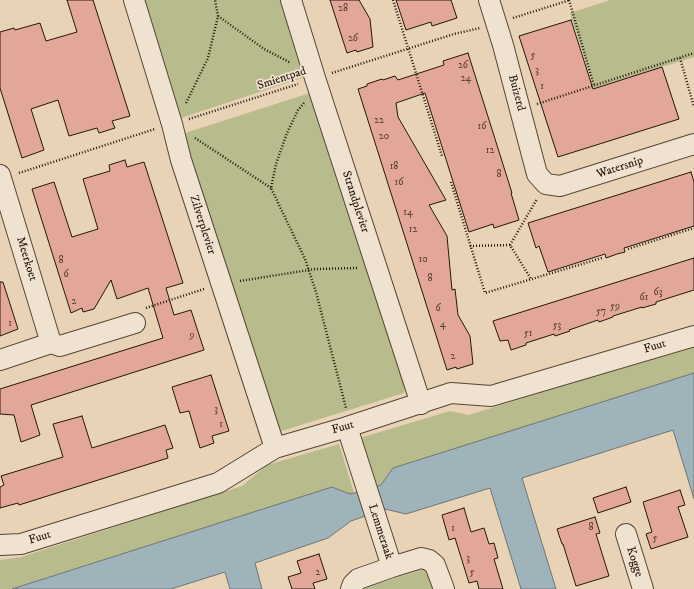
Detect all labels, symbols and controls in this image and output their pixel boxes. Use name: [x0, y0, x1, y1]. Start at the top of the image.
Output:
house number: 28: [338, 3, 348, 15]
house number: 26: [348, 33, 358, 45]
house number: 5: [531, 50, 535, 62]
house number: 26: [458, 60, 468, 72]
street label: Smientpad: [256, 64, 308, 94]
house number: 3: [535, 65, 539, 77]
house number: 24: [461, 73, 471, 85]
street label: Buizerd: [504, 73, 528, 113]
house number: 1: [540, 81, 544, 93]
house number: 22: [374, 115, 384, 127]
house number: 16: [478, 121, 486, 133]
house number: 20: [379, 131, 389, 143]
house number: 12: [486, 145, 494, 157]
street label: Watersnip: [595, 154, 645, 182]
house number: 18: [390, 161, 398, 173]
street label: Strandplevier: [338, 169, 372, 235]
house number: 8: [496, 169, 502, 181]
house number: 16: [395, 177, 403, 189]
street label: Zilverplevier: [186, 194, 218, 256]
house number: 14: [403, 207, 413, 219]
house number: 12: [409, 224, 417, 236]
street label: Meerkoet: [12, 235, 40, 283]
house number: 10: [418, 254, 428, 266]
house number: 8: [58, 255, 64, 267]
house number: 6: [63, 269, 69, 281]
house number: 8: [427, 273, 433, 285]
house number: 63: [654, 287, 662, 299]
house number: 61: [640, 292, 648, 304]
house number: 2: [72, 296, 76, 308]
house number: 59: [610, 301, 620, 313]
house number: 6: [435, 303, 441, 315]
house number: 57: [596, 306, 606, 318]
house number: 1: [8, 318, 12, 330]
house number: 4: [440, 319, 446, 331]
house number: 53: [553, 320, 561, 332]
house number: 51: [524, 328, 532, 340]
house number: 9: [190, 330, 194, 342]
street label: Fuut: [642, 337, 668, 357]
house number: 2: [451, 351, 455, 363]
house number: 3: [214, 404, 218, 416]
street label: Fuut: [330, 418, 356, 438]
house number: 1: [219, 419, 223, 431]
street label: Lemmeraak: [364, 503, 396, 561]
house number: 8: [588, 522, 594, 534]
house number: 1: [451, 523, 455, 535]
street label: Fuut: [27, 528, 53, 548]
house number: 5: [653, 533, 657, 545]
street label: Kogge: [623, 545, 645, 579]
house number: 3: [466, 553, 470, 565]
house number: 2: [316, 567, 320, 579]
house number: 5: [470, 567, 474, 579]

